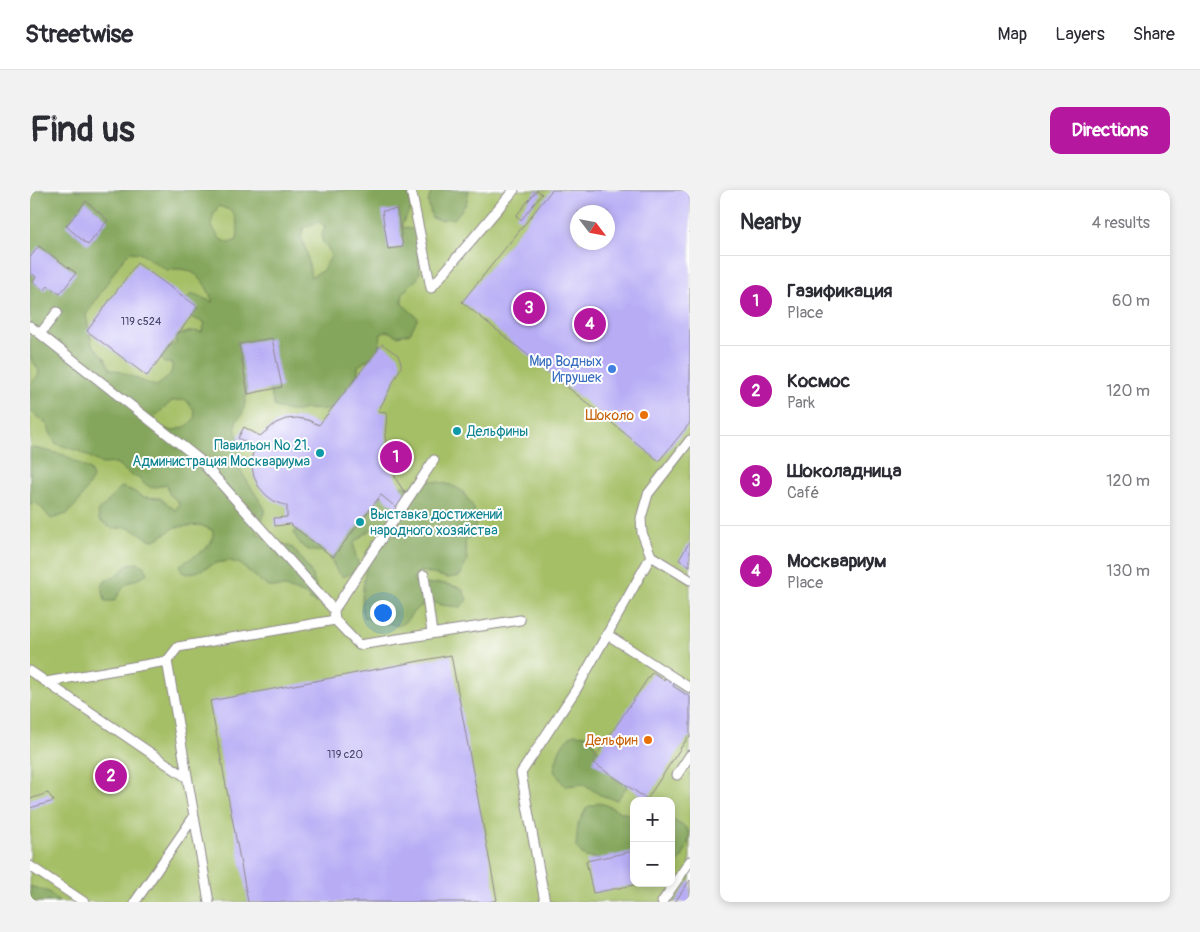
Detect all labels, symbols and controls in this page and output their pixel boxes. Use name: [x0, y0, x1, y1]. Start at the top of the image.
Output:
text: Streetwise: [25, 20, 133, 49]
text: Map: [998, 23, 1027, 46]
text: Layers: [1055, 23, 1105, 46]
text: Share: [1133, 23, 1175, 46]
button: Directions: [1050, 107, 1170, 154]
text: Find us: [30, 108, 135, 152]
north arrow: [570, 205, 615, 250]
text: Nearby: [740, 209, 801, 236]
text: 4 results: [1092, 213, 1150, 233]
text: Газификация: [787, 279, 892, 303]
pin: 3: [513, 289, 545, 327]
text: 1: [753, 291, 759, 311]
text: 60 m: [1112, 291, 1150, 311]
text: Place: [787, 303, 823, 323]
pin: 4: [574, 305, 606, 343]
house number: 119 с524: [121, 315, 162, 328]
place label: Мир Водных Игрушек: [529, 353, 602, 386]
marker: Мир Водных Игрушек: [606, 363, 618, 375]
text: Космос: [787, 369, 850, 393]
text: 2: [752, 381, 760, 401]
text: 120 m: [1106, 381, 1150, 401]
text: Park: [787, 393, 815, 413]
place label: Шоколо: [585, 407, 634, 424]
marker: Шоколо: [638, 409, 650, 421]
place label: Дельфины: [466, 423, 528, 440]
marker: Дельфины: [451, 425, 463, 437]
place label: Павильон № 21. Администрация Москвариума: [132, 437, 310, 470]
pin: 1: [380, 438, 412, 476]
marker: Павильон № 21. Администрация Москвариума: [314, 447, 326, 459]
text: Шоколадница: [787, 459, 902, 483]
text: 3: [752, 471, 760, 491]
text: 120 m: [1106, 471, 1150, 491]
text: Café: [787, 483, 819, 503]
place label: Выставка достижений народного хозяйства: [370, 506, 503, 539]
marker: Выставка достижений народного хозяйства: [354, 516, 366, 528]
text: Москвариум: [787, 549, 887, 573]
text: 4: [751, 561, 761, 581]
text: 130 m: [1106, 561, 1150, 581]
text: Place: [787, 573, 823, 593]
your location: [370, 600, 396, 626]
place label: Дельфин: [585, 732, 638, 749]
marker: Дельфин: [642, 734, 654, 746]
house number: 119 с20: [327, 748, 363, 761]
pin: 2: [95, 757, 127, 795]
map controls: [630, 797, 675, 887]
button: +: [630, 797, 675, 842]
button: −: [630, 842, 675, 887]

